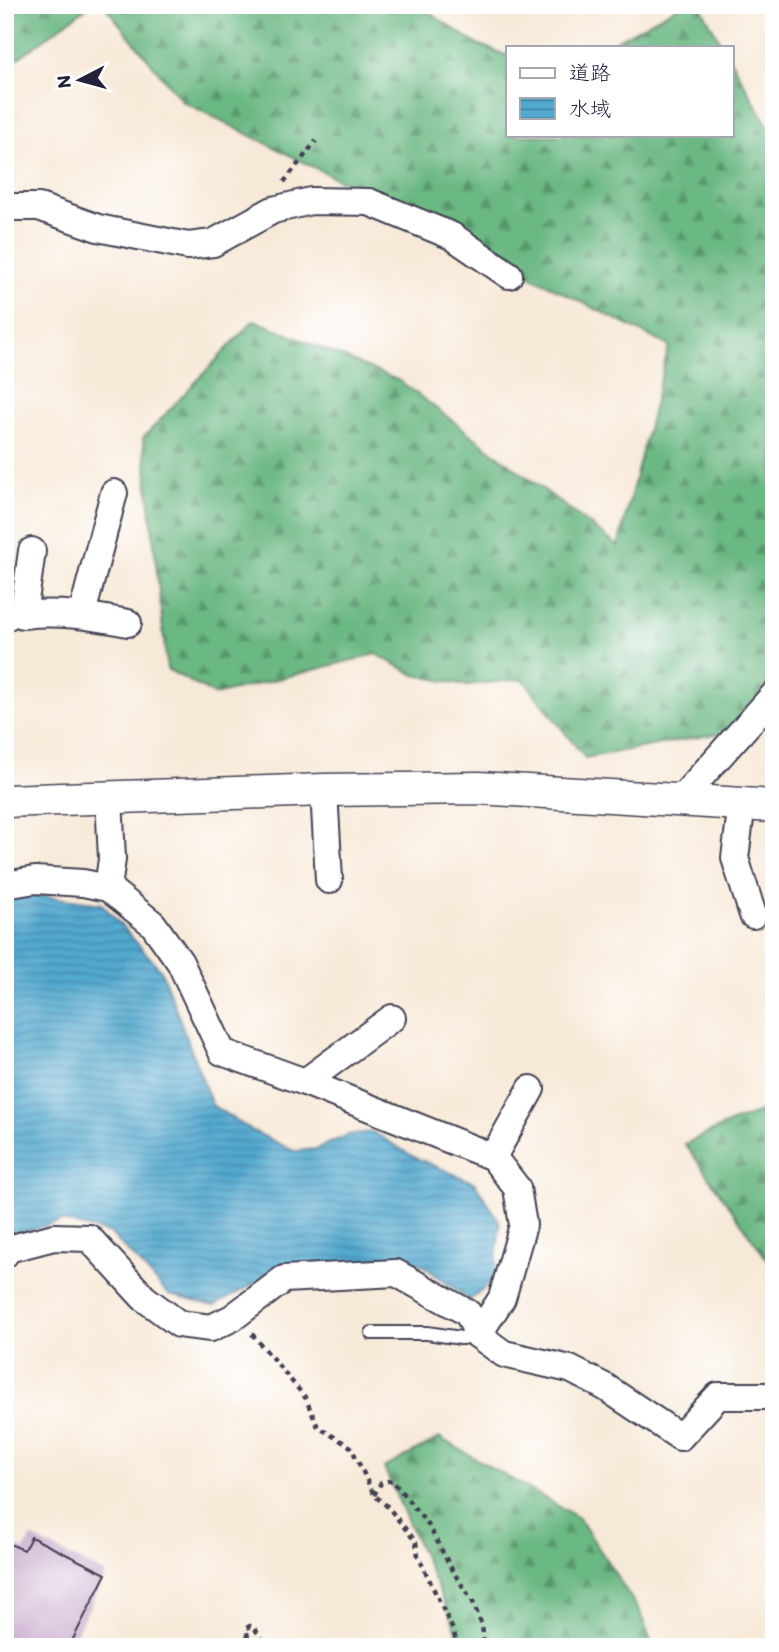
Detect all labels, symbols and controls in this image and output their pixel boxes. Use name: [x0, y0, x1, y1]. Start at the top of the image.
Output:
north arrow: [46, 46, 116, 116]
legend: [506, 46, 734, 136]
text: 道路: [569, 60, 611, 85]
text: N: [51, 74, 76, 89]
text: 水域: [569, 96, 611, 121]

